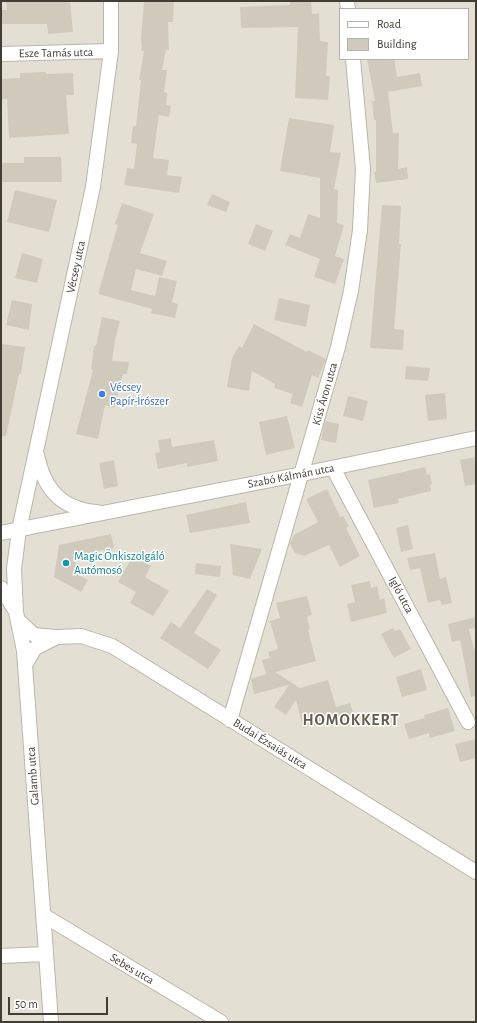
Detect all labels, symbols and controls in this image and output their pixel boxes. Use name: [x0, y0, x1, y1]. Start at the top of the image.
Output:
legend: [339, 8, 469, 60]
text: Road: [377, 18, 401, 30]
text: Building: [377, 38, 417, 50]
street label: Esze Tamás utca: [19, 45, 93, 61]
street label: Vécsey utca: [63, 239, 89, 295]
street label: Kiss Áron utca: [309, 361, 341, 427]
place label: Vécsey Papír-Írószer: [110, 380, 169, 408]
marker: Vécsey Papír-Írószer: [97, 389, 107, 399]
street label: Szabó Kálmán utca: [246, 461, 336, 491]
place label: Magic Önkiszolgáló Autómosó: [74, 549, 165, 577]
marker: Magic Önkiszolgáló Autómosó: [61, 558, 71, 568]
street label: Igló utca: [385, 574, 417, 616]
district label: HOMOKKERT: [302, 710, 400, 730]
street label: Budai Ézsaiás utca: [230, 716, 310, 772]
street label: Galamb utca: [24, 746, 42, 806]
street label: Sebes utca: [107, 950, 157, 988]
scale bar: [10, 989, 110, 1015]
text: 50 m: [15, 998, 38, 1010]

